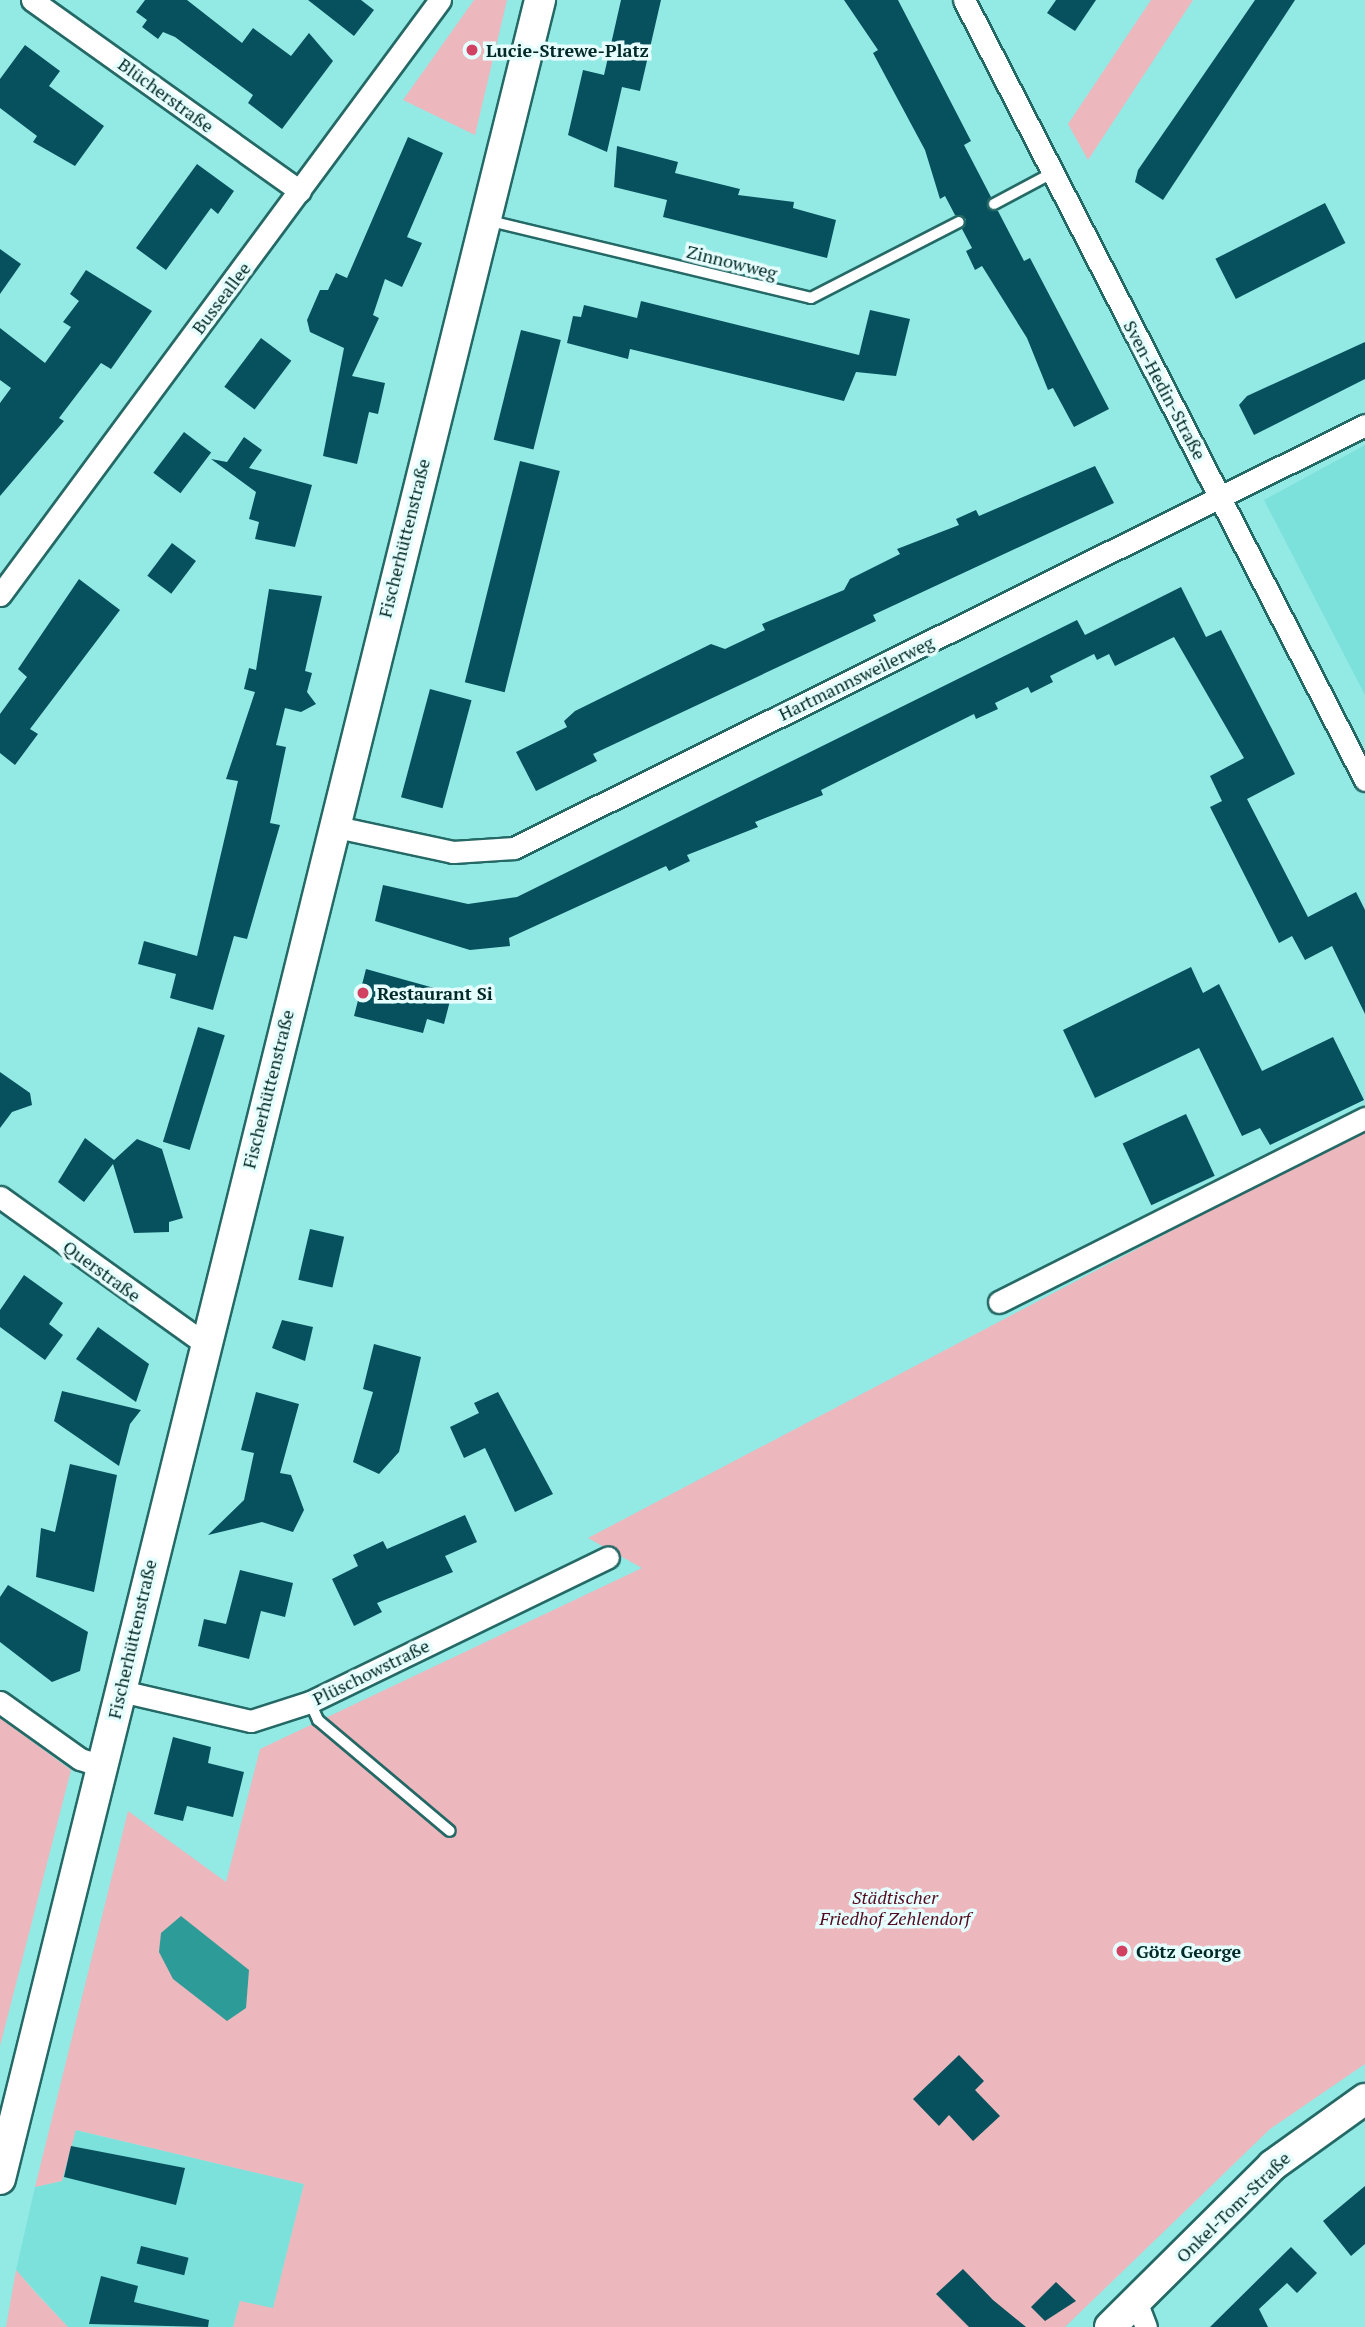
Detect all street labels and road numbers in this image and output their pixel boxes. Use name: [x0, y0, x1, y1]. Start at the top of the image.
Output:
street label: Blücherstraße: [114, 53, 218, 137]
street label: Zinnowweg: [684, 240, 780, 284]
street label: Busseallee: [187, 258, 255, 338]
street label: Sven-Hedin-Straße: [1119, 317, 1211, 463]
street label: Fischerhüttenstraße: [374, 456, 434, 620]
street label: Hartmannsweilerweg: [775, 631, 937, 725]
street label: Fischerhüttenstraße: [238, 1007, 298, 1171]
street label: Querstraße: [59, 1236, 145, 1306]
street label: Fischerhüttenstraße: [103, 1557, 161, 1721]
street label: Plüschowstraße: [309, 1634, 433, 1710]
street label: Onkel-Tom-Straße: [1172, 2147, 1294, 2267]

